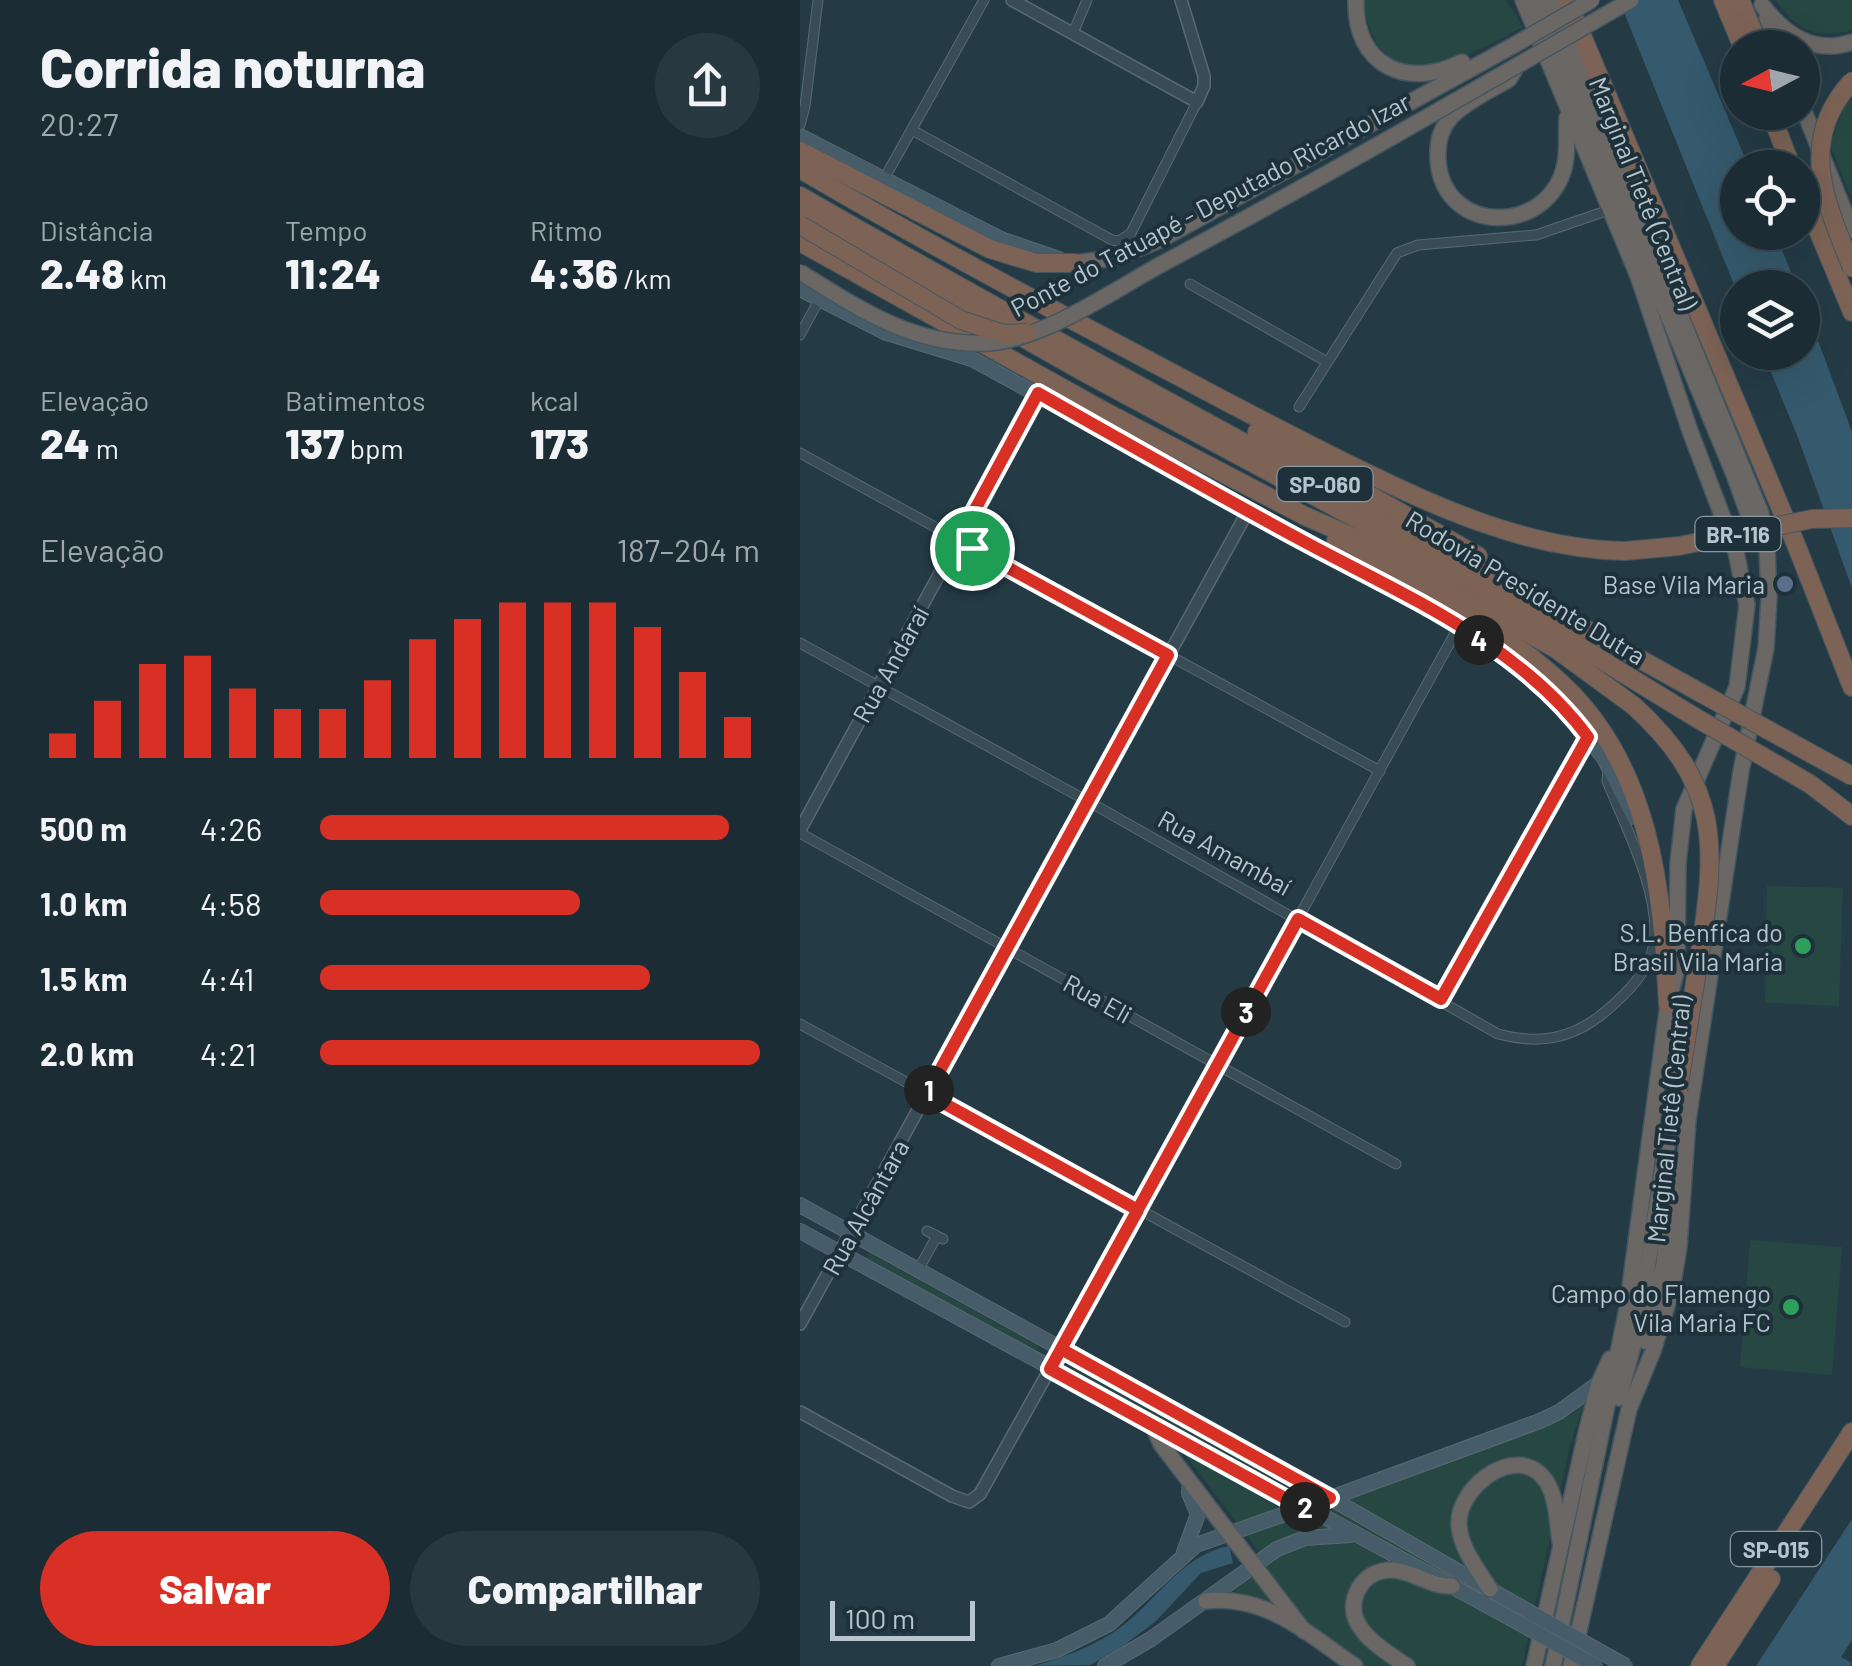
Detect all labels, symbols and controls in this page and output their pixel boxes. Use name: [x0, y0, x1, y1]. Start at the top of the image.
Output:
north arrow: [1720, 30, 1820, 130]
map controls: [1720, 30, 1820, 370]
text: Corrida noturna: [40, 33, 425, 99]
button: share: [655, 33, 760, 138]
street label: Marginal Tietê (Central): [1584, 72, 1705, 314]
street label: Ponte do Tatuapé - Deputado Ricardo Izar: [1005, 86, 1415, 322]
text: 20:27: [40, 104, 118, 142]
button: locate: [1720, 150, 1820, 250]
text: Distância: [40, 213, 153, 247]
text: Tempo: [285, 213, 368, 247]
text: Ritmo: [530, 213, 603, 247]
text: 2.48: [40, 247, 124, 297]
text: 11:24: [285, 247, 381, 297]
text: 4:36: [530, 247, 618, 297]
text: km: [124, 261, 167, 295]
text: /km: [618, 261, 672, 295]
button: layers: [1720, 270, 1820, 370]
text: Elevação: [40, 383, 149, 417]
text: Batimentos: [285, 383, 425, 417]
text: kcal: [530, 383, 579, 417]
text: 24: [40, 417, 90, 467]
text: 137: [285, 417, 344, 467]
text: 173: [530, 417, 589, 467]
text: m: [90, 431, 119, 465]
text: bpm: [344, 431, 404, 465]
road number: SP-060: [1278, 467, 1372, 501]
street label: Rodovia Presidente Dutra: [1401, 504, 1651, 670]
pin: [930, 506, 1015, 591]
road number: BR-116: [1696, 517, 1780, 551]
icon: arrive: [945, 521, 1000, 576]
text: Elevação: [40, 530, 165, 568]
text: 187–204 m: [617, 530, 760, 568]
place label: Base Vila Maria: [1603, 569, 1765, 599]
marker: Base Vila Maria: [1774, 573, 1796, 595]
street label: Rua Andaraí: [846, 601, 934, 727]
pin: 4: [1454, 615, 1504, 665]
text: 4: [1471, 623, 1487, 657]
street label: Rua Amambaí: [1153, 803, 1297, 901]
text: 500 m: [40, 809, 127, 847]
text: 4:26: [200, 809, 262, 847]
text: 1.0 km: [40, 884, 128, 922]
text: 4:58: [200, 884, 262, 922]
place label: S.L. Benfica do Brasil Vila Maria: [1613, 917, 1783, 976]
marker: S.L. Benfica do Brasil Vila Maria: [1792, 935, 1814, 957]
text: 1.5 km: [40, 959, 127, 997]
text: 4:41: [200, 959, 254, 997]
street label: Rua Eli: [1058, 967, 1138, 1029]
pin: 3: [1221, 987, 1271, 1037]
street label: Marginal Tietê (Central): [1640, 993, 1696, 1244]
text: 3: [1238, 995, 1254, 1029]
text: 2.0 km: [40, 1034, 134, 1072]
text: 4:21: [200, 1034, 256, 1072]
pin: 1: [904, 1065, 954, 1115]
text: 1: [924, 1073, 934, 1107]
street label: Rua Alcântara: [815, 1134, 915, 1280]
place label: Campo do Flamengo Vila Maria FC: [1551, 1278, 1771, 1337]
marker: Campo do Flamengo Vila Maria FC: [1780, 1296, 1802, 1318]
pin: 2: [1280, 1482, 1330, 1532]
text: 2: [1297, 1490, 1313, 1524]
button: Salvar: [40, 1531, 390, 1646]
button: Compartilhar: [410, 1531, 760, 1646]
road number: SP-015: [1731, 1532, 1821, 1566]
scale bar: [830, 1596, 975, 1640]
text: 100 m: [845, 1601, 915, 1635]

